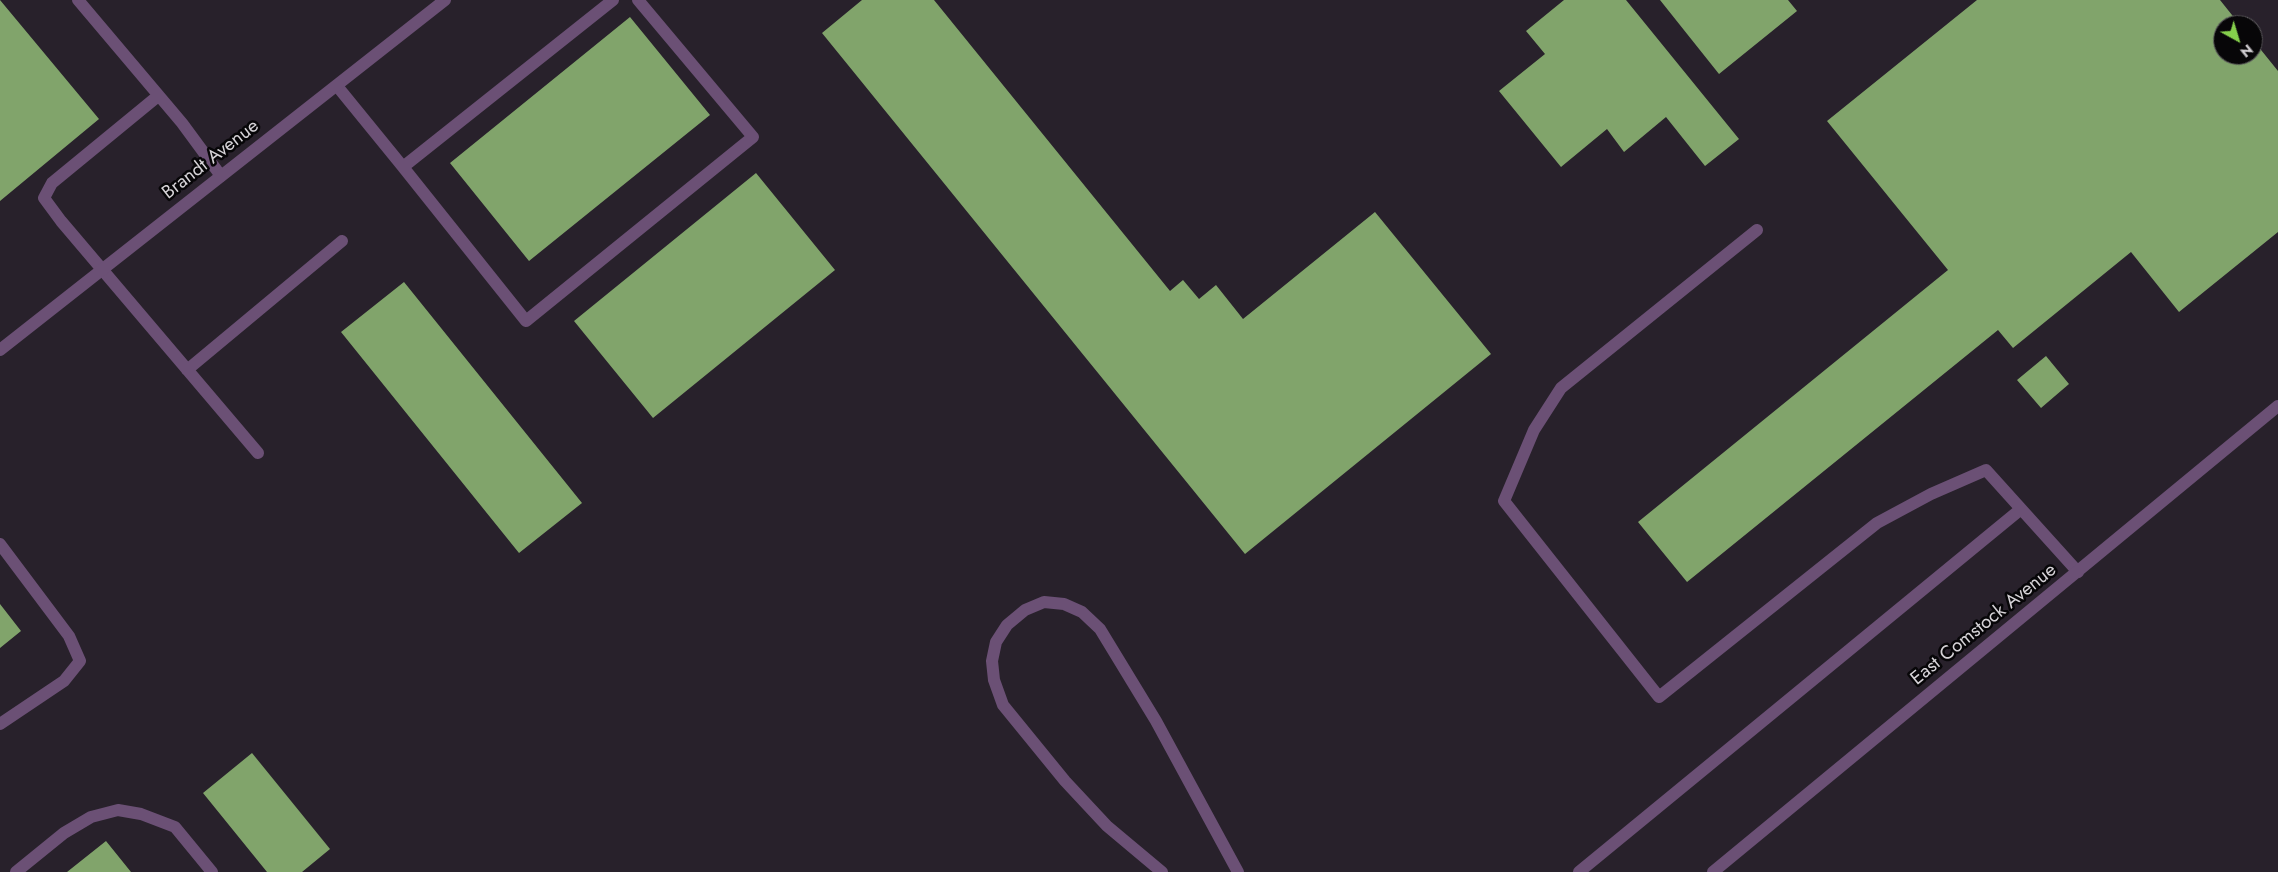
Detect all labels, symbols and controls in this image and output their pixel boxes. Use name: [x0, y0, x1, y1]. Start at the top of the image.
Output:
north arrow: [2213, 15, 2263, 65]
text: N: [2236, 40, 2257, 62]
street label: Brandt Avenue: [158, 115, 264, 205]
street label: East Comstock Avenue: [1907, 559, 2061, 691]

